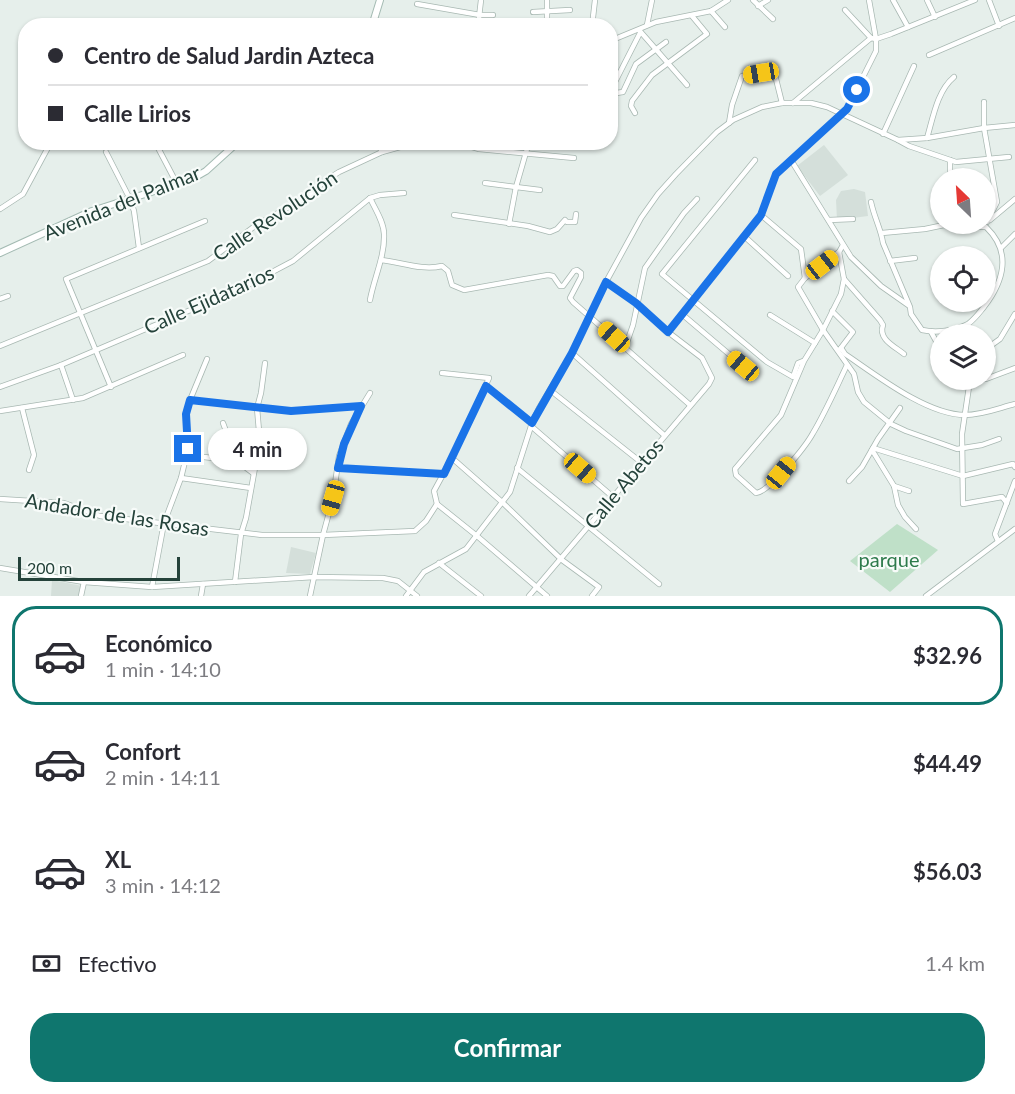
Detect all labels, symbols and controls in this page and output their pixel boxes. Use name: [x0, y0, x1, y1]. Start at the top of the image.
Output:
text: Centro de Salud Jardin Azteca: [84, 42, 374, 69]
car: [742, 61, 780, 85]
route start: [843, 76, 870, 103]
text: Calle Lirios: [84, 100, 191, 127]
street label: Avenida del Palmar: [40, 159, 204, 245]
street label: Calle Revolución: [208, 165, 341, 266]
north arrow: [930, 168, 996, 234]
map controls: [930, 168, 996, 390]
button: locate: [930, 246, 996, 312]
car: [802, 247, 842, 283]
street label: Calle Ejidatarios: [140, 260, 277, 338]
car: [595, 318, 633, 356]
button: layers: [930, 324, 996, 390]
car: [723, 348, 763, 384]
callout: 4 min: [209, 428, 308, 470]
street label: Calle Abetos: [579, 433, 668, 533]
route end: [174, 435, 201, 462]
text: 4 min: [233, 437, 282, 461]
car: [561, 449, 599, 487]
car: [763, 453, 799, 493]
car: [319, 478, 347, 518]
street label: Andador de las Rosas: [23, 488, 211, 540]
park label: parque: [859, 547, 919, 571]
scale bar: [18, 554, 180, 582]
text: 200 m: [27, 558, 72, 577]
icon: car: [33, 629, 87, 683]
text: Económico: [105, 630, 212, 657]
text: $32.96: [913, 642, 982, 669]
text: 1 min · 14:10: [105, 657, 221, 681]
icon: car: [33, 737, 87, 791]
text: Confort: [105, 738, 181, 765]
text: $44.49: [913, 750, 982, 777]
text: 2 min · 14:11: [105, 765, 221, 789]
icon: car: [33, 845, 87, 899]
text: XL: [105, 846, 131, 873]
text: $56.03: [913, 858, 982, 885]
text: 3 min · 14:12: [105, 873, 221, 897]
icon: cash: [30, 947, 63, 980]
text: Efectivo: [78, 950, 157, 977]
text: 1.4 km: [925, 951, 985, 975]
button: Confirmar: [30, 1013, 985, 1082]

